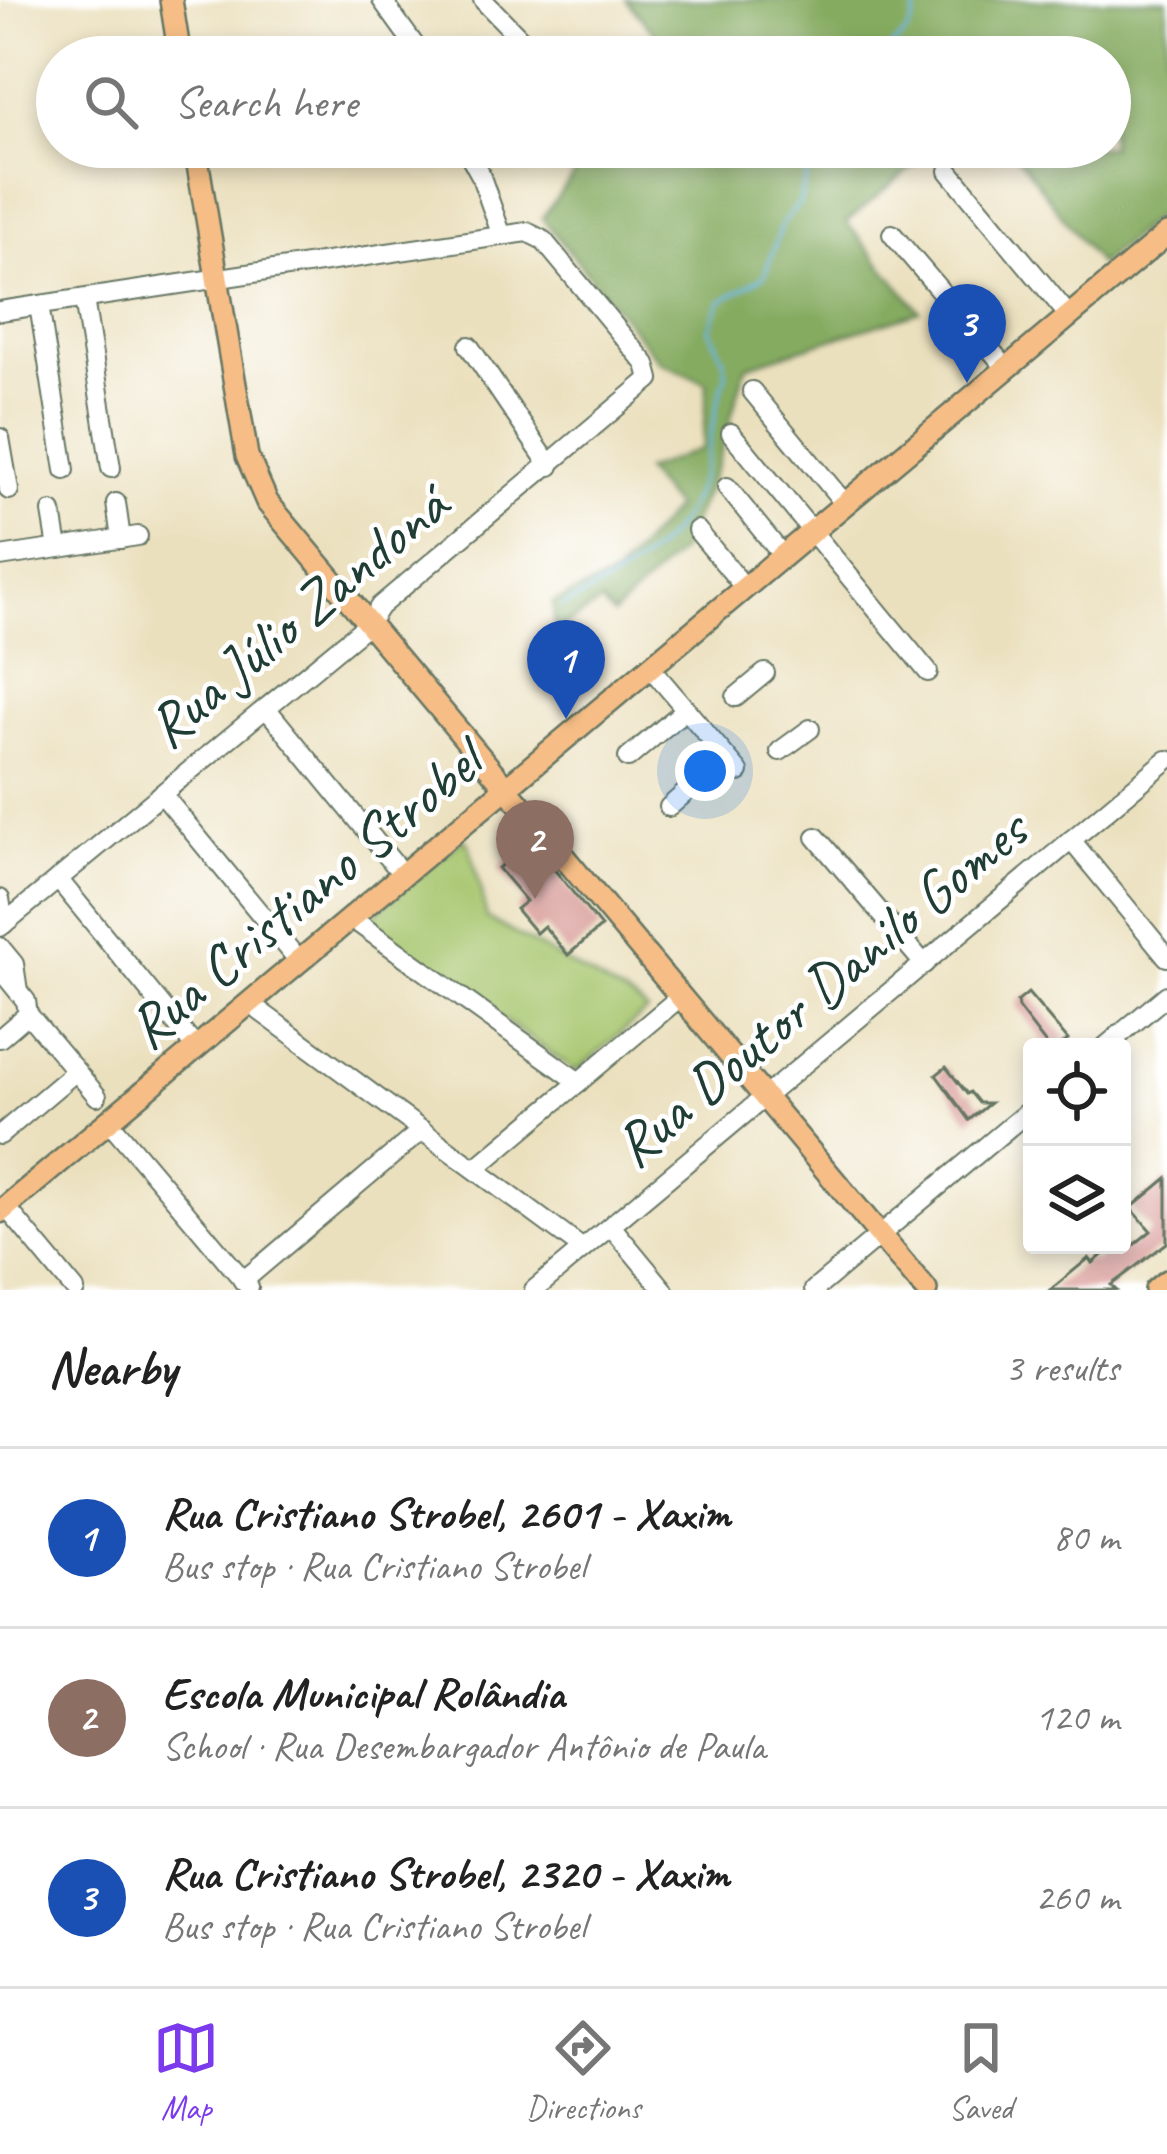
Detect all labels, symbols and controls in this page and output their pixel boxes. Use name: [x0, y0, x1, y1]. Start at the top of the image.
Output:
search box: [36, 36, 1131, 168]
icon: search: [78, 69, 144, 135]
text: Search here: [174, 74, 357, 131]
pin: 3: [928, 284, 1006, 383]
street label: Rua Júlio Zandoná: [131, 464, 467, 764]
pin: 1: [527, 620, 605, 719]
street label: Rua Cristiano Strobel: [112, 719, 504, 1065]
your location: [675, 741, 735, 801]
street label: Rua Doutor Danilo Gomes: [598, 790, 1046, 1183]
pin: 2: [496, 800, 574, 899]
map controls: [1023, 1038, 1131, 1254]
button: locate: [1023, 1038, 1131, 1146]
button: layers: [1023, 1146, 1131, 1254]
text: Nearby: [48, 1336, 176, 1400]
text: 3 results: [1005, 1344, 1119, 1393]
text: Rua Cristiano Strobel, 2601 - Xaxim: [162, 1485, 730, 1542]
text: 1: [78, 1513, 96, 1562]
text: 80 m: [1053, 1513, 1119, 1562]
text: Bus stop · Rua Cristiano Strobel: [162, 1542, 586, 1591]
text: Escola Municipal Rolândia: [162, 1665, 564, 1722]
text: 2: [78, 1693, 96, 1742]
text: 120 m: [1035, 1693, 1119, 1742]
text: School · Rua Desembargador Antônio de Paula: [162, 1722, 765, 1771]
text: Rua Cristiano Strobel, 2320 - Xaxim: [162, 1845, 729, 1902]
text: 3: [78, 1873, 96, 1922]
text: 260 m: [1035, 1873, 1119, 1922]
text: Bus stop · Rua Cristiano Strobel: [162, 1902, 586, 1951]
tab: Map: [153, 2015, 219, 2129]
tab: Directions: [526, 2015, 641, 2129]
tab: Saved: [948, 2015, 1014, 2129]

